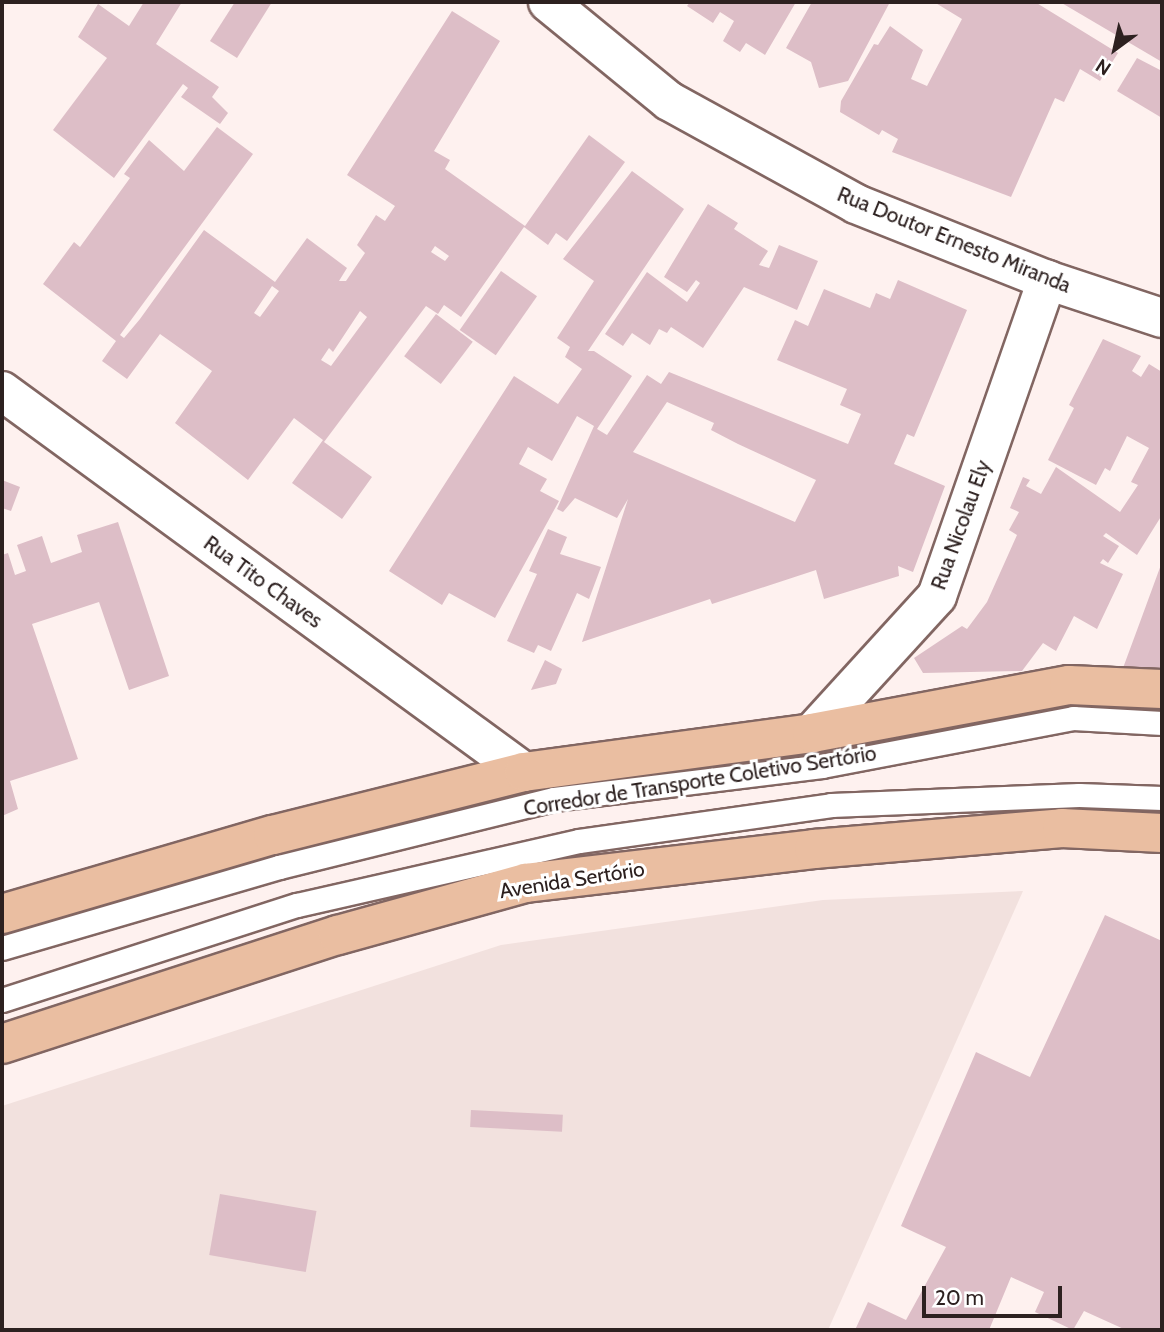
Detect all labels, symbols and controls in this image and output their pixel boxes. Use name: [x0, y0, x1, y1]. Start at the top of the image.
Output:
north arrow: [1080, 14, 1150, 84]
text: N: [1091, 54, 1115, 80]
street label: Rua Doutor Ernesto Miranda: [834, 182, 1074, 298]
street label: Rua Nicolau Ely: [926, 457, 996, 593]
street label: Rua Tito Chaves: [199, 530, 327, 634]
street label: Corredor de Transporte Coletivo Sertório: [522, 741, 878, 821]
street label: Avenida Sertório: [498, 856, 646, 904]
scale bar: [926, 1272, 1066, 1316]
text: 20 m: [935, 1285, 984, 1310]

